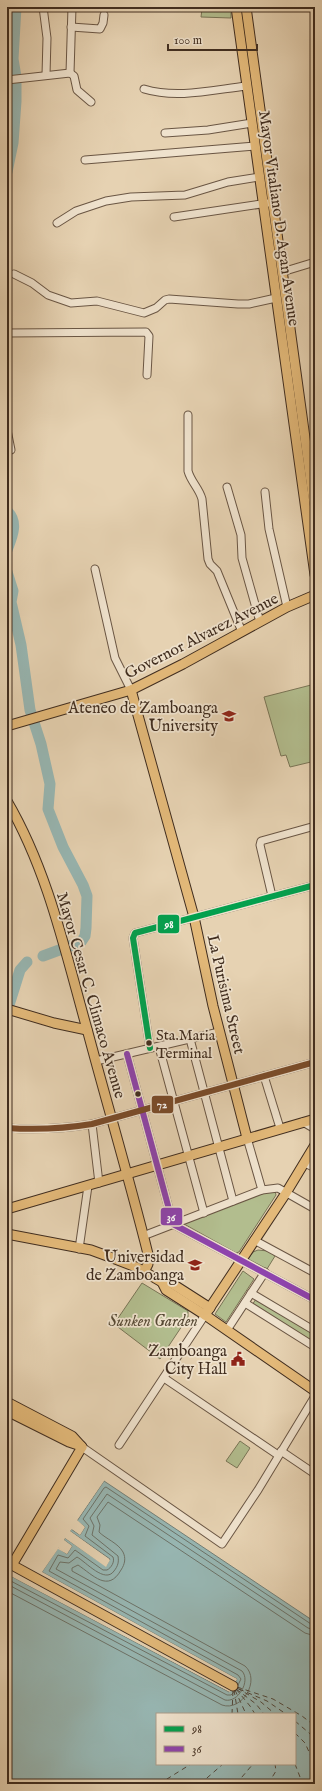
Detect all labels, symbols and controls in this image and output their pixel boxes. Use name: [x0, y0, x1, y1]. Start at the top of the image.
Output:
scale bar: [168, 26, 257, 52]
text: 100 m: [174, 33, 202, 48]
street label: Mayor Vitaliano D. Agan Avenue: [253, 109, 303, 327]
street label: Governor Alvarez Avenue: [122, 589, 282, 684]
place label: Ateneo de Zamboanga University: [67, 699, 218, 737]
school or university icon: Ateneo de Zamboanga University: [221, 708, 237, 724]
street label: Mayor Cesar C. Climaco Avenue: [51, 890, 129, 1101]
line badge: 98: [157, 914, 180, 934]
text: 98: [163, 918, 174, 932]
street label: La Purisima Street: [202, 933, 249, 1057]
place label: Sta.Maria Terminal: [156, 1026, 216, 1063]
marker: Sta.Maria Terminal: [144, 1038, 154, 1048]
unlabelled marker: [133, 1089, 143, 1099]
line badge: 72: [151, 1095, 174, 1114]
text: 72: [157, 1098, 168, 1112]
line badge: 36: [160, 1207, 183, 1226]
text: 36: [167, 1211, 177, 1225]
place label: Universidad de Zamboanga: [86, 1248, 184, 1286]
school or university icon: Universidad de Zamboanga: [187, 1257, 203, 1273]
park label: Sunken Garden: [108, 1312, 198, 1332]
place label: Zamboanga City Hall: [148, 1342, 228, 1380]
public building icon: Zamboanga City Hall: [230, 1351, 246, 1367]
legend: [156, 1713, 296, 1765]
text: 98: [191, 1722, 202, 1737]
text: 36: [192, 1742, 202, 1757]

